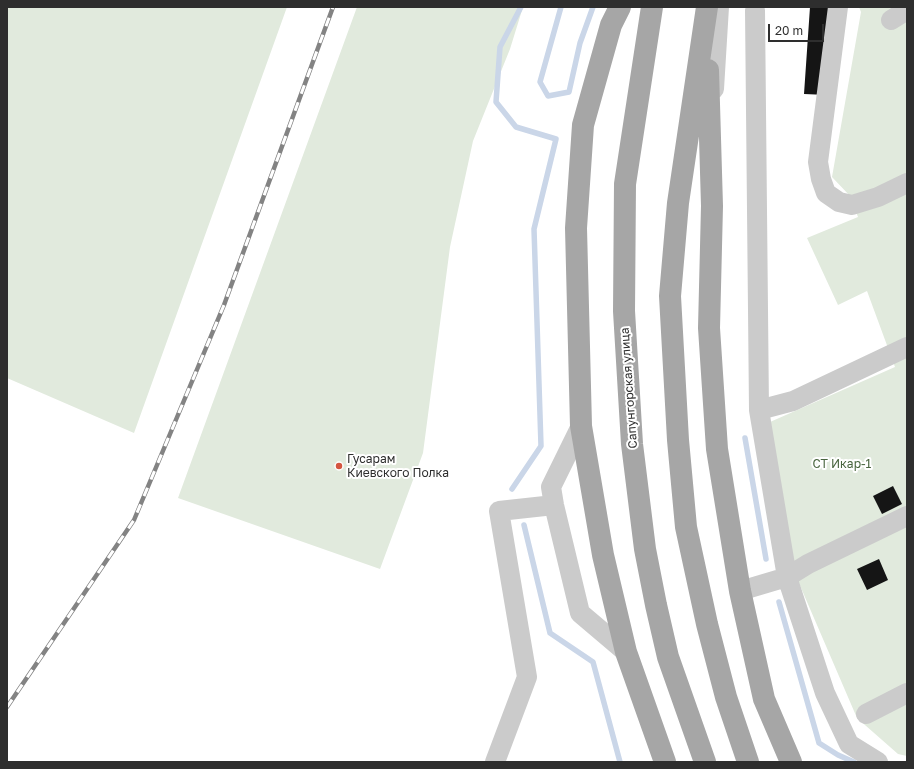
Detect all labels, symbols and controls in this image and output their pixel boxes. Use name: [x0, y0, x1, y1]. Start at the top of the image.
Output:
scale bar: [770, 16, 826, 42]
text: 20 m: [775, 23, 803, 38]
street label: Сапунгорская улица: [618, 327, 640, 449]
place label: Гусарам Киевского Полка: [347, 452, 449, 480]
park label: СТ Икар-1: [813, 457, 871, 471]
marker: Гусарам Киевского Полка: [334, 461, 344, 471]

